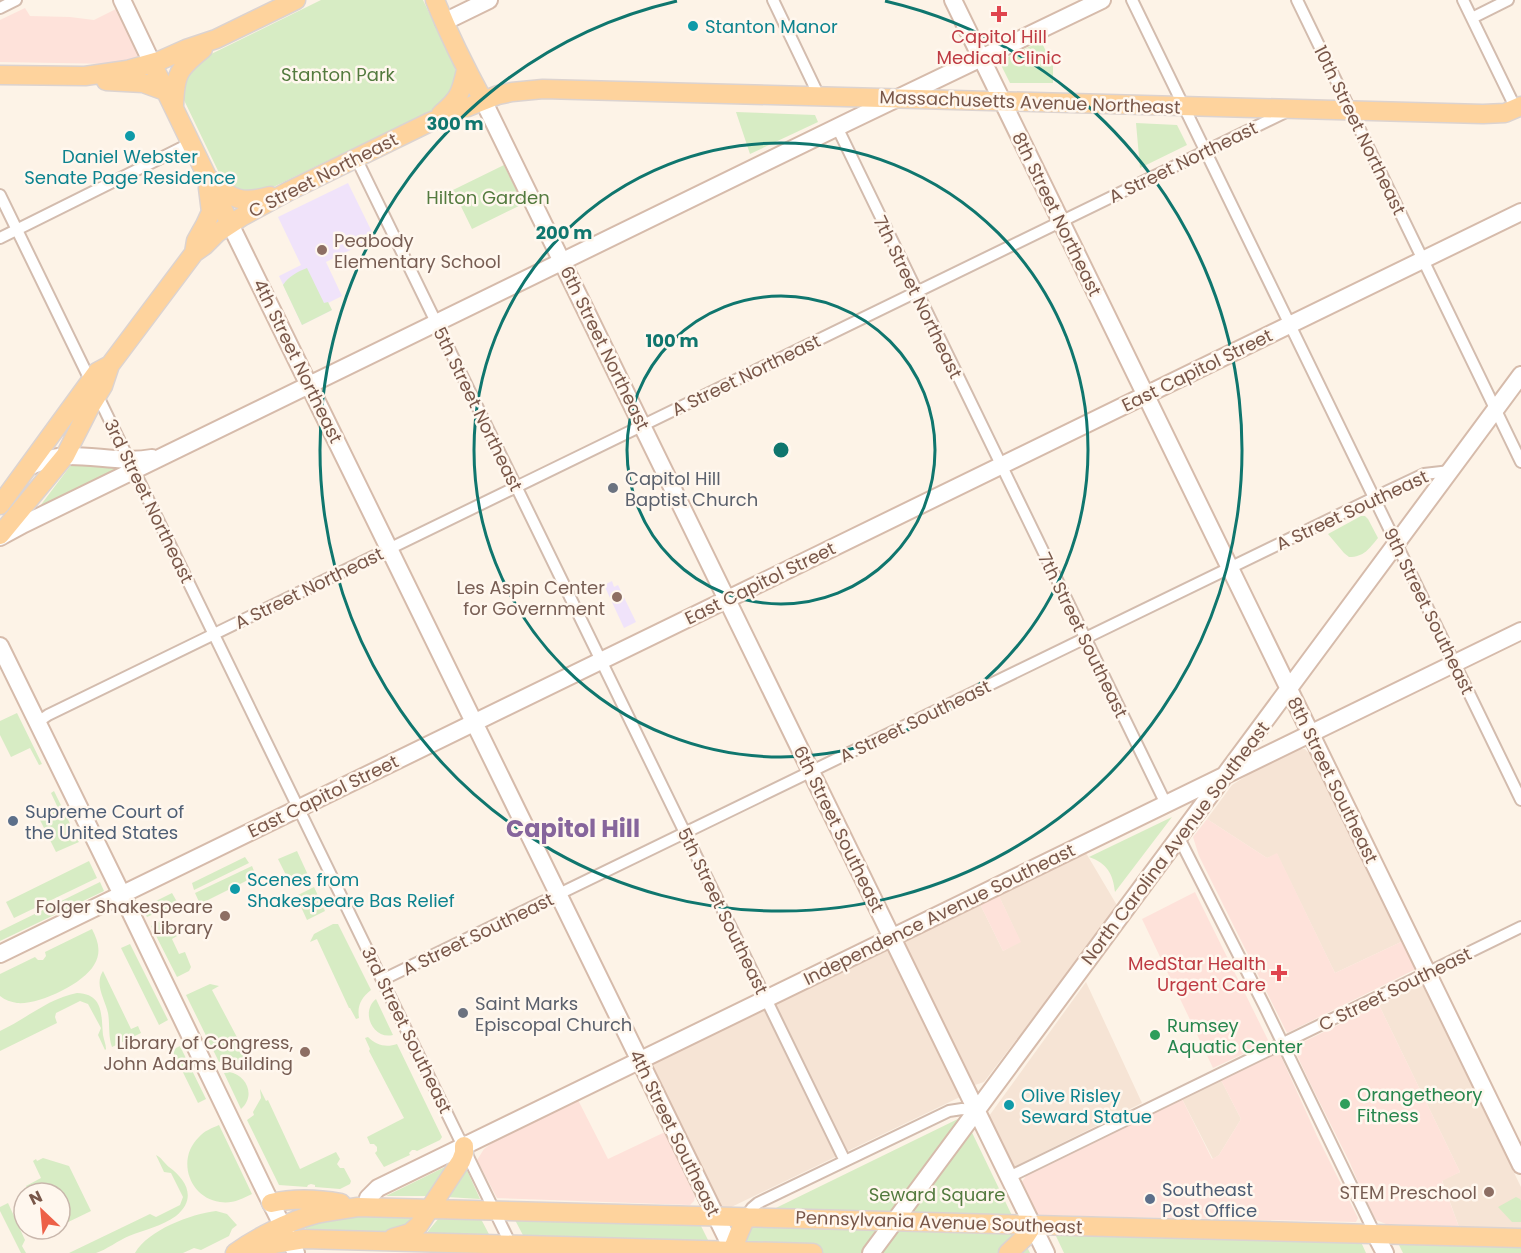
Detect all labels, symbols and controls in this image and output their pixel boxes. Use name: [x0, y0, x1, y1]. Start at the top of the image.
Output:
marker: Capitol Hill Medical Clinic: [990, 5, 1008, 23]
place label: Stanton Manor: [705, 14, 838, 39]
marker: Stanton Manor: [686, 19, 700, 33]
place label: Capitol Hill Medical Clinic: [936, 24, 1062, 70]
street label: 10th Street Northeast: [1308, 41, 1412, 219]
park label: Stanton Park: [281, 62, 396, 87]
street label: Massachusetts Avenue Northeast: [879, 84, 1181, 120]
text: 300 m: [426, 111, 484, 136]
street label: A Street Northeast: [1104, 115, 1262, 209]
street label: C Street Northeast: [244, 127, 402, 223]
street label: 8th Street Northeast: [1006, 128, 1108, 300]
marker: Daniel Webster Senate Page Residence: [123, 129, 137, 143]
place label: Daniel Webster Senate Page Residence: [24, 144, 236, 190]
park label: Hilton Garden: [426, 185, 550, 210]
street label: 7th Street Northeast: [868, 211, 968, 383]
text: 200 m: [536, 220, 592, 245]
place label: Peabody Elementary School: [334, 228, 501, 274]
marker: Peabody Elementary School: [315, 243, 329, 257]
street label: 6th Street Northeast: [554, 262, 656, 434]
street label: 4th Street Northeast: [247, 275, 349, 447]
street label: 5th Street Northeast: [427, 323, 529, 495]
street label: East Capitol Street: [1117, 323, 1277, 417]
text: 100 m: [645, 328, 699, 353]
street label: A Street Northeast: [667, 328, 825, 422]
street label: 3rd Street Northeast: [98, 415, 200, 587]
centre of rings: [771, 440, 791, 460]
street label: A Street Southeast: [1272, 464, 1432, 556]
place label: Capitol Hill Baptist Church: [625, 466, 758, 512]
marker: Capitol Hill Baptist Church: [606, 481, 620, 495]
street label: 9th Street Southeast: [1378, 523, 1480, 699]
street label: East Capitol Street: [680, 536, 840, 630]
street label: A Street Northeast: [230, 541, 388, 635]
street label: 7th Street Southeast: [1032, 548, 1134, 722]
place label: Les Aspin Center for Government: [456, 575, 605, 621]
marker: Les Aspin Center for Government: [610, 590, 624, 604]
street label: A Street Southeast: [835, 674, 995, 768]
street label: 8th Street Southeast: [1282, 692, 1384, 868]
street label: North Carolina Avenue Southeast: [1075, 716, 1275, 970]
street label: 6th Street Southeast: [788, 741, 890, 917]
street label: East Capitol Street: [243, 749, 403, 843]
place label: Supreme Court of the United States: [25, 799, 184, 845]
district label: Capitol Hill: [506, 812, 640, 845]
marker: Supreme Court of the United States: [6, 814, 20, 828]
street label: 5th Street Southeast: [672, 823, 774, 999]
street label: Independence Avenue Southeast: [799, 837, 1079, 991]
place label: Scenes from Shakespeare Bas Relief: [247, 867, 455, 913]
marker: Scenes from Shakespeare Bas Relief: [228, 882, 242, 896]
street label: A Street Southeast: [398, 887, 558, 981]
place label: Folger Shakespeare Library: [36, 894, 213, 940]
marker: Folger Shakespeare Library: [218, 909, 232, 923]
street label: C Street Southeast: [1314, 941, 1476, 1037]
street label: 3rd Street Southeast: [356, 942, 458, 1118]
place label: MedStar Health Urgent Care: [1128, 951, 1266, 997]
marker: MedStar Health Urgent Care: [1270, 964, 1288, 982]
place label: Saint Marks Episcopal Church: [475, 991, 632, 1037]
marker: Saint Marks Episcopal Church: [456, 1006, 470, 1020]
place label: Rumsey Aquatic Center: [1167, 1013, 1303, 1059]
marker: Rumsey Aquatic Center: [1148, 1028, 1162, 1042]
place label: Library of Congress, John Adams Building: [103, 1030, 293, 1076]
marker: Library of Congress, John Adams Building: [298, 1045, 312, 1059]
street label: 4th Street Southeast: [624, 1045, 726, 1221]
place label: Orangetheory Fitness: [1357, 1082, 1482, 1128]
place label: Olive Risley Seward Statue: [1021, 1083, 1152, 1129]
marker: Orangetheory Fitness: [1338, 1097, 1352, 1111]
marker: Olive Risley Seward Statue: [1002, 1098, 1016, 1112]
place label: Southeast Post Office: [1162, 1177, 1257, 1223]
place label: STEM Preschool: [1340, 1180, 1477, 1205]
north arrow: [12, 1181, 72, 1241]
park label: Seward Square: [869, 1182, 1005, 1207]
text: N: [25, 1185, 46, 1211]
marker: STEM Preschool: [1482, 1185, 1496, 1199]
marker: Southeast Post Office: [1143, 1192, 1157, 1206]
street label: Pennsylvania Avenue Southeast: [795, 1204, 1083, 1240]

